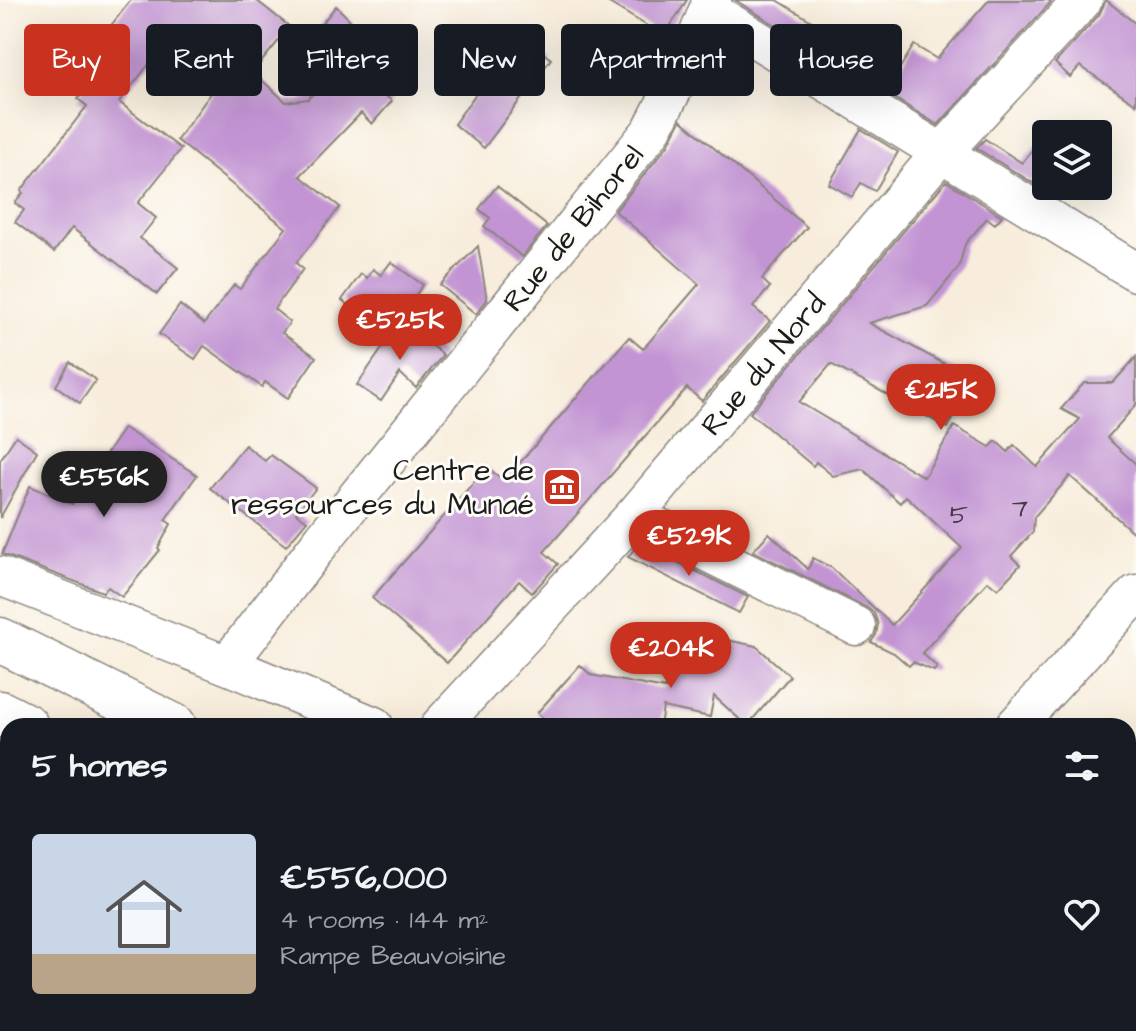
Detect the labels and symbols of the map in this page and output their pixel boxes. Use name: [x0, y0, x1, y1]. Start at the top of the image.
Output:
street label: Rue de Bihorel: [493, 136, 654, 321]
street label: Rue du Nord: [691, 284, 836, 445]
pin: €525K: [344, 294, 456, 362]
pin: €215K: [885, 364, 997, 432]
place label: Centre de ressources du Munaé: [231, 450, 534, 526]
pin: €556K: [48, 451, 160, 519]
museum icon: Centre de ressources du Munaé: [541, 466, 583, 508]
house number: 7: [1012, 490, 1028, 526]
house number: 5: [950, 497, 968, 533]
pin: €529K: [633, 510, 745, 578]
pin: €204K: [615, 622, 727, 690]

